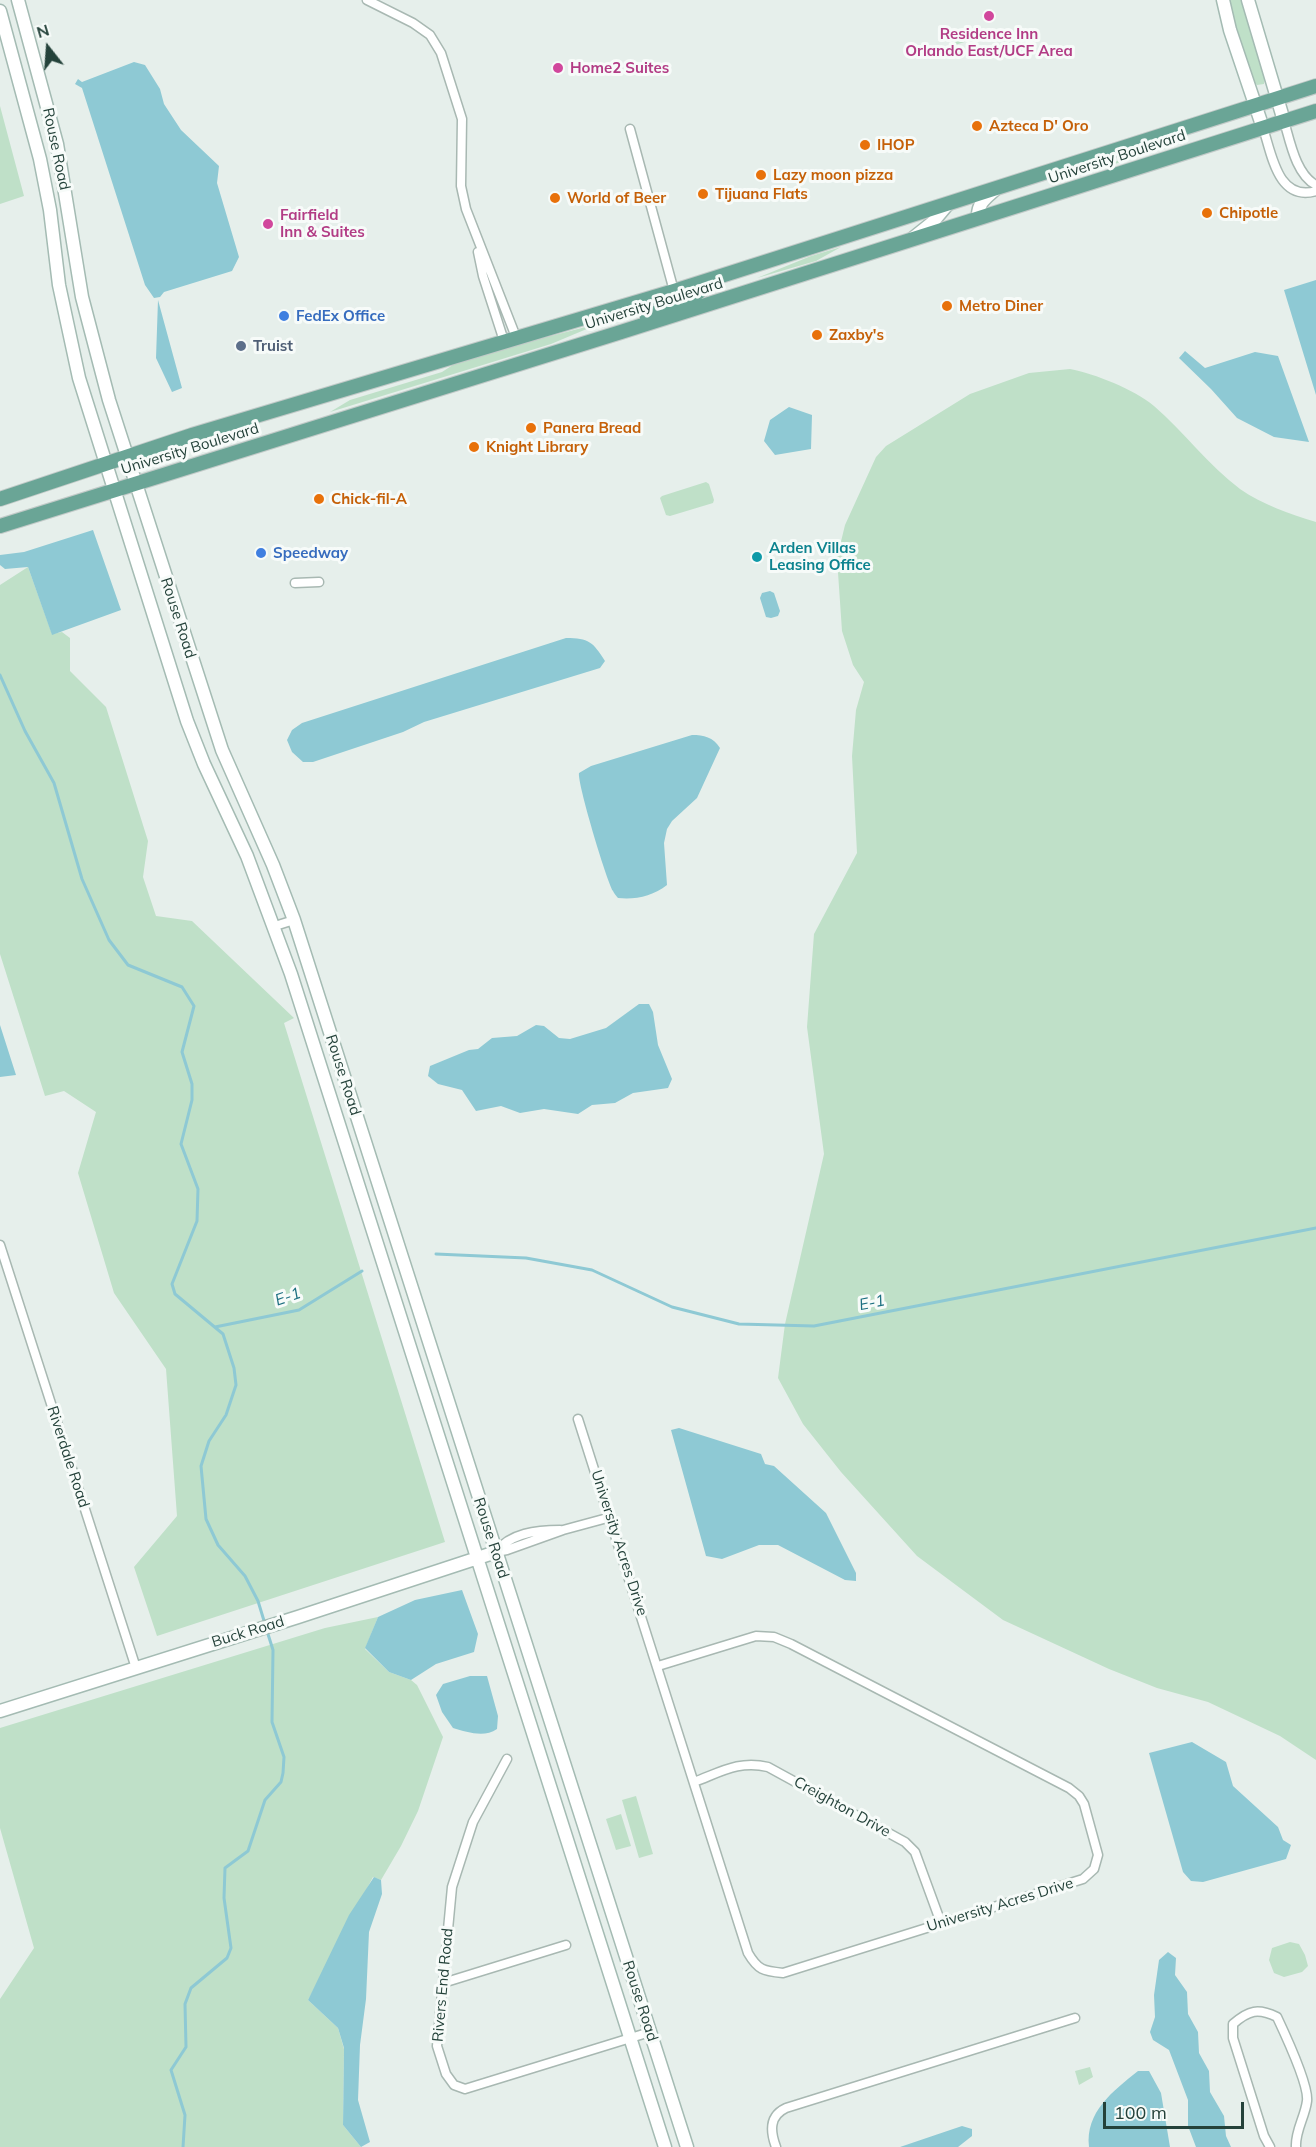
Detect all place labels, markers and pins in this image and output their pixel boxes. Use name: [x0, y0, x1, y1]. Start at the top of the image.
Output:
marker: Residence Inn Orlando East/UCF Area: [982, 9, 996, 23]
place label: Residence Inn Orlando East/UCF Area: [905, 25, 1073, 60]
place label: Home2 Suites: [570, 59, 669, 77]
marker: Home2 Suites: [551, 61, 565, 75]
place label: Azteca D' Oro: [989, 117, 1089, 135]
marker: Azteca D' Oro: [970, 119, 984, 133]
place label: IHOP: [877, 136, 915, 154]
marker: IHOP: [858, 138, 872, 152]
place label: Lazy moon pizza: [773, 166, 893, 184]
marker: Lazy moon pizza: [754, 168, 768, 182]
place label: Tijuana Flats: [715, 185, 808, 203]
marker: Tijuana Flats: [696, 187, 710, 201]
place label: World of Beer: [567, 189, 666, 207]
marker: World of Beer: [548, 191, 562, 205]
place label: Chipotle: [1219, 204, 1278, 222]
place label: Fairfield Inn & Suites: [280, 206, 365, 241]
marker: Chipotle: [1200, 206, 1214, 220]
marker: Fairfield Inn & Suites: [261, 217, 275, 231]
place label: Metro Diner: [959, 297, 1043, 315]
marker: Metro Diner: [940, 299, 954, 313]
place label: FedEx Office: [296, 307, 385, 325]
marker: FedEx Office: [277, 309, 291, 323]
place label: Zaxby's: [829, 326, 884, 344]
marker: Zaxby's: [810, 328, 824, 342]
place label: Truist: [253, 337, 293, 355]
marker: Truist: [234, 339, 248, 353]
place label: Panera Bread: [543, 419, 641, 437]
marker: Panera Bread: [524, 421, 538, 435]
place label: Knight Library: [486, 438, 588, 456]
marker: Knight Library: [467, 440, 481, 454]
place label: Chick-fil-A: [331, 490, 407, 508]
marker: Chick-fil-A: [312, 492, 326, 506]
place label: Arden Villas Leasing Office: [769, 539, 871, 574]
place label: Speedway: [273, 544, 348, 562]
marker: Speedway: [254, 546, 268, 560]
marker: Arden Villas Leasing Office: [750, 550, 764, 564]

